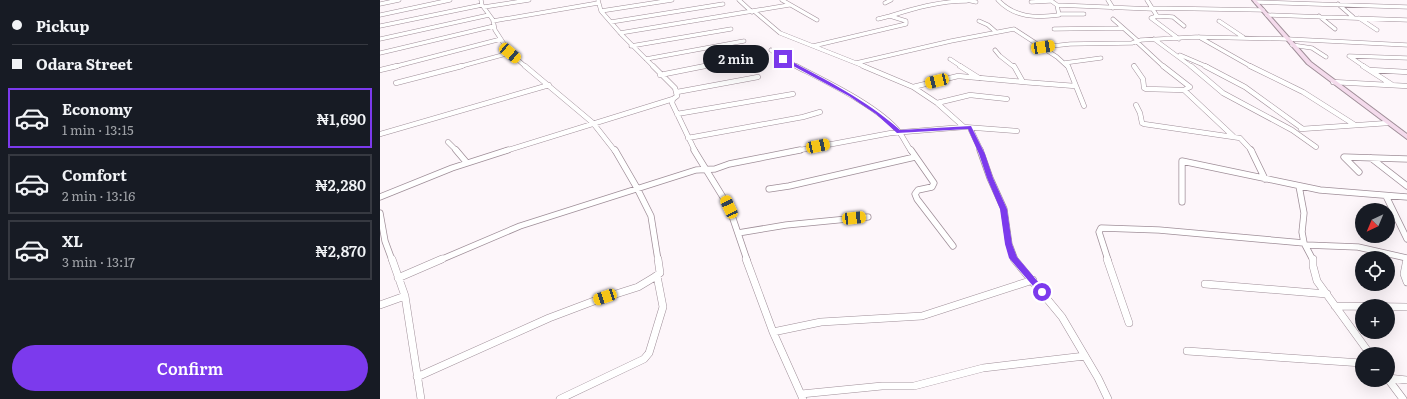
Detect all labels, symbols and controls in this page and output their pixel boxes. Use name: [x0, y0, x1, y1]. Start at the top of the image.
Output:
text: Pickup: [36, 14, 89, 37]
car: [1030, 39, 1056, 55]
car: [497, 41, 523, 65]
callout: 2 min: [703, 45, 769, 73]
text: 2 min: [718, 49, 754, 68]
route end: [774, 50, 792, 68]
text: Odara Street: [36, 52, 133, 75]
car: [924, 72, 950, 90]
text: Economy: [62, 97, 132, 120]
icon: car: [14, 100, 50, 136]
text: ₦1,690: [317, 107, 366, 130]
text: 1 min · 13:15: [62, 120, 134, 139]
car: [805, 138, 831, 154]
text: Comfort: [62, 163, 127, 186]
icon: car: [14, 166, 50, 202]
text: ₦2,280: [315, 173, 366, 196]
text: 2 min · 13:16: [62, 186, 135, 205]
car: [718, 194, 740, 220]
north arrow: [1355, 203, 1395, 243]
map controls: [1355, 203, 1395, 387]
car: [841, 211, 867, 225]
text: XL: [62, 229, 83, 252]
icon: car: [14, 232, 50, 268]
text: ₦2,870: [315, 239, 366, 262]
button: locate: [1355, 251, 1395, 291]
text: 3 min · 13:17: [62, 252, 135, 271]
route start: [1033, 283, 1051, 301]
car: [592, 287, 618, 307]
button: +: [1355, 299, 1395, 339]
button: Confirm: [12, 345, 368, 391]
button: −: [1355, 347, 1395, 387]

